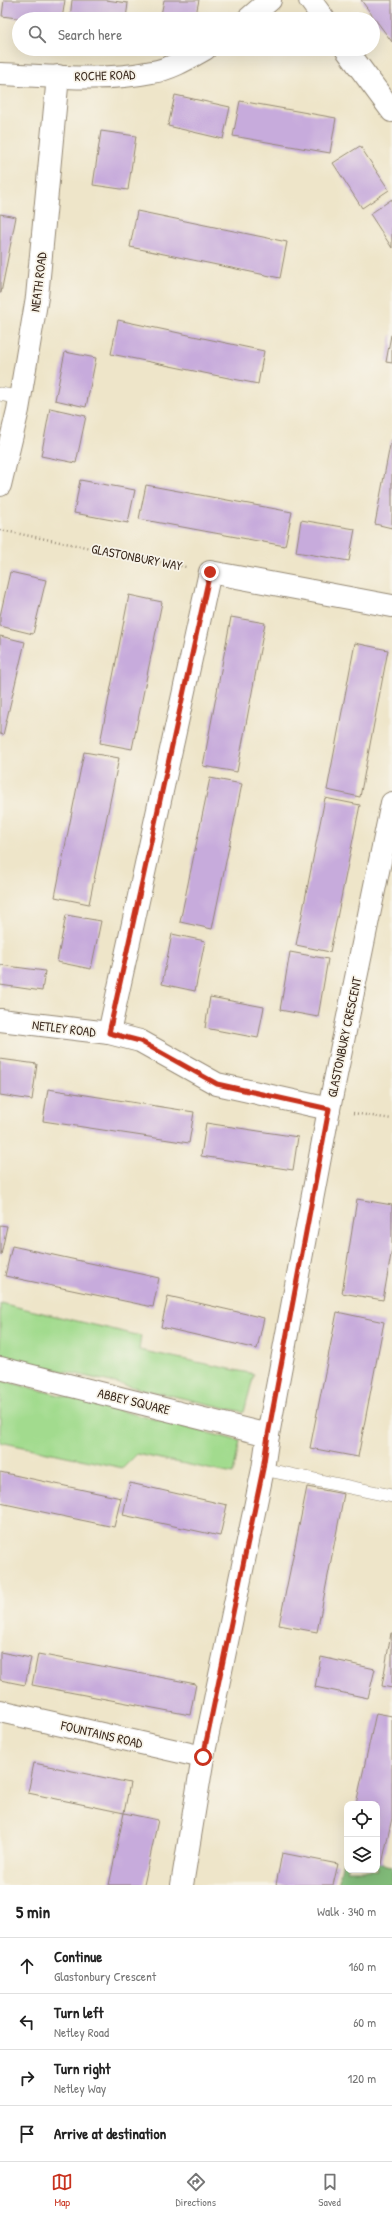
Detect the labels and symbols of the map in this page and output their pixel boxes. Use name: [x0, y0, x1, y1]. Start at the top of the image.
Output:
street label: ROCHE ROAD: [74, 65, 136, 85]
street label: NEATH ROAD: [25, 250, 51, 313]
street label: GLASTONBURY WAY: [90, 539, 184, 575]
route end: [201, 563, 219, 581]
street label: GLASTONBURY CRESCENT: [322, 974, 366, 1099]
street label: NETLEY ROAD: [31, 1015, 98, 1041]
street label: ABBEY SQUARE: [96, 1383, 172, 1419]
street label: FOUNTAINS ROAD: [58, 1716, 145, 1752]
route start: [194, 1748, 212, 1766]

